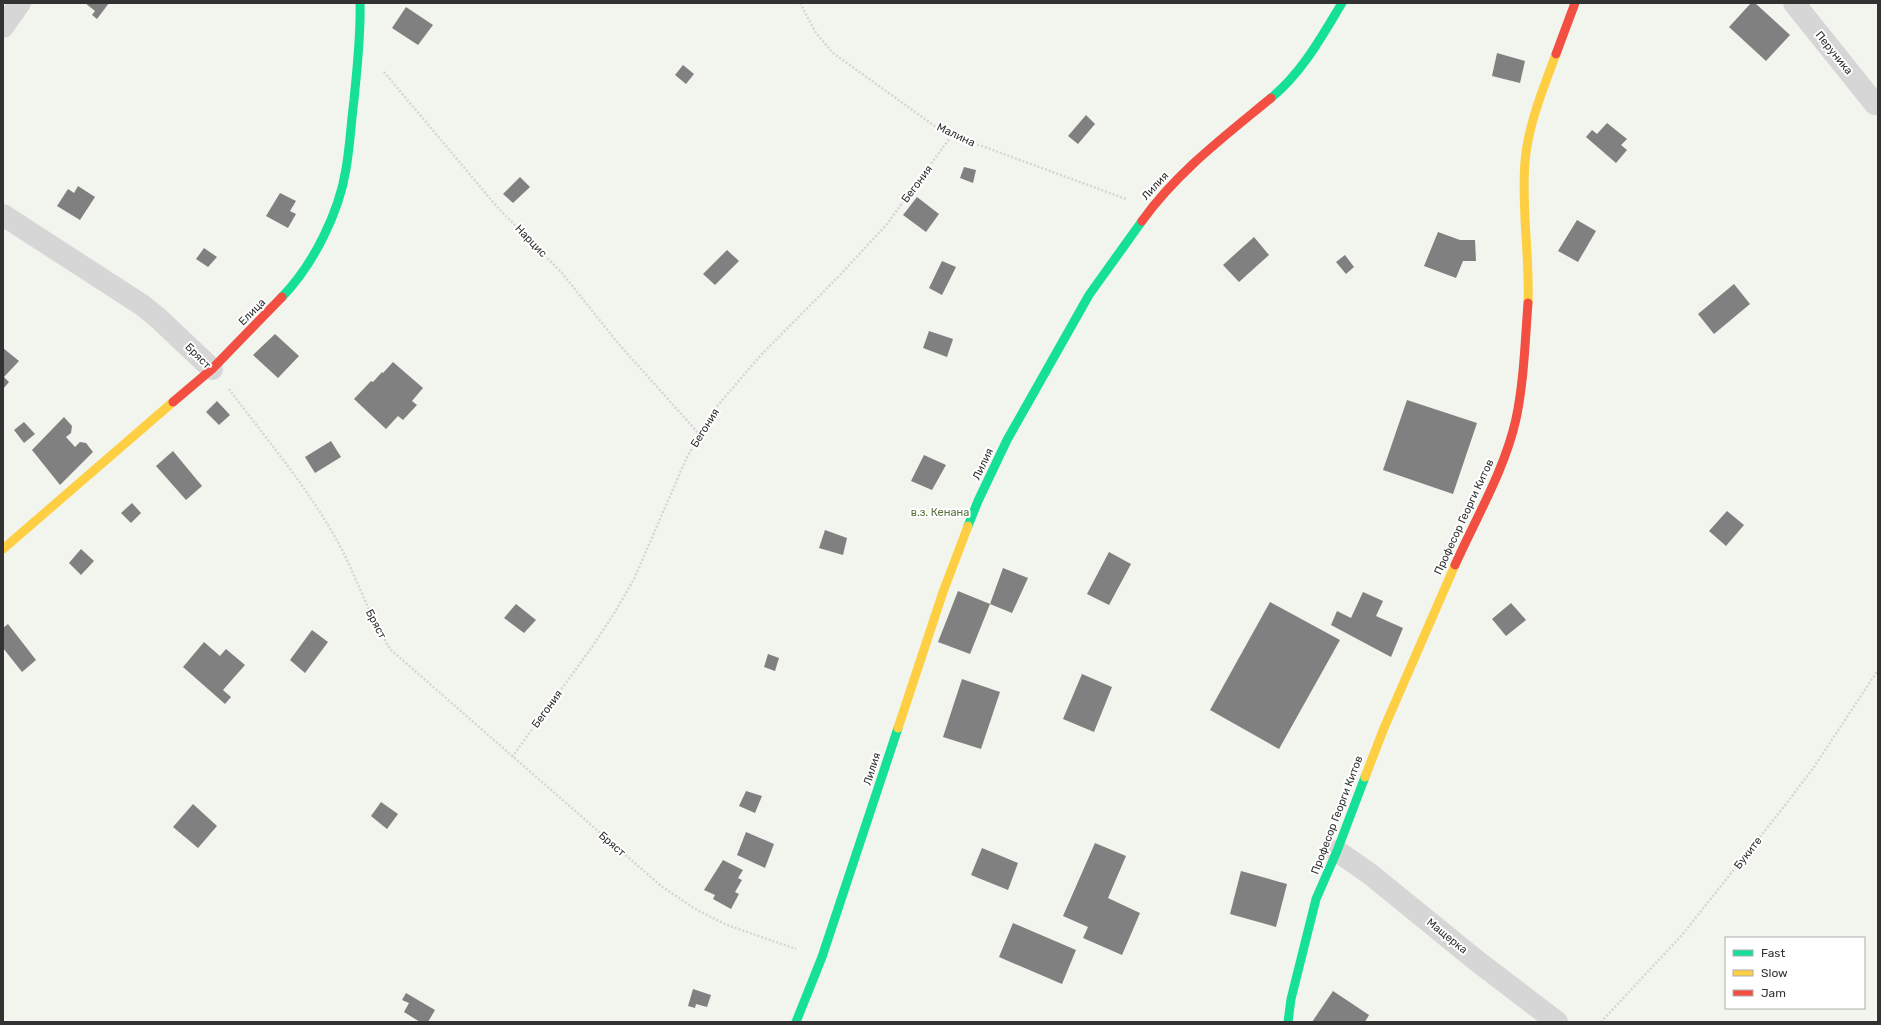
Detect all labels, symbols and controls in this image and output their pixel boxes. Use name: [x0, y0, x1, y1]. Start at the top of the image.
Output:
street label: Перуника: [1813, 29, 1855, 77]
street label: Малина: [935, 121, 977, 149]
street label: Бегония: [899, 163, 935, 205]
street label: Лилия: [1139, 169, 1171, 203]
street label: Нарцис: [512, 222, 550, 260]
street label: Елица: [236, 296, 268, 328]
street label: Бряст: [182, 340, 214, 372]
street label: Бегония: [688, 406, 722, 450]
street label: Лилия: [970, 446, 996, 482]
street label: Професор Георги Китов: [1432, 457, 1496, 577]
park label: в.з. Кенана: [911, 506, 969, 519]
street label: Бряст: [363, 607, 389, 641]
street label: Бегония: [529, 688, 565, 730]
street label: Лилия: [861, 751, 883, 787]
street label: Професор Георги Китов: [1308, 754, 1366, 876]
street label: Бряст: [596, 829, 628, 859]
street label: Буките: [1731, 834, 1765, 872]
street label: Мащерка: [1424, 916, 1470, 956]
legend: [1725, 937, 1865, 1009]
text: Fast: [1761, 946, 1785, 960]
text: Slow: [1761, 966, 1788, 980]
text: Jam: [1761, 986, 1786, 1000]

